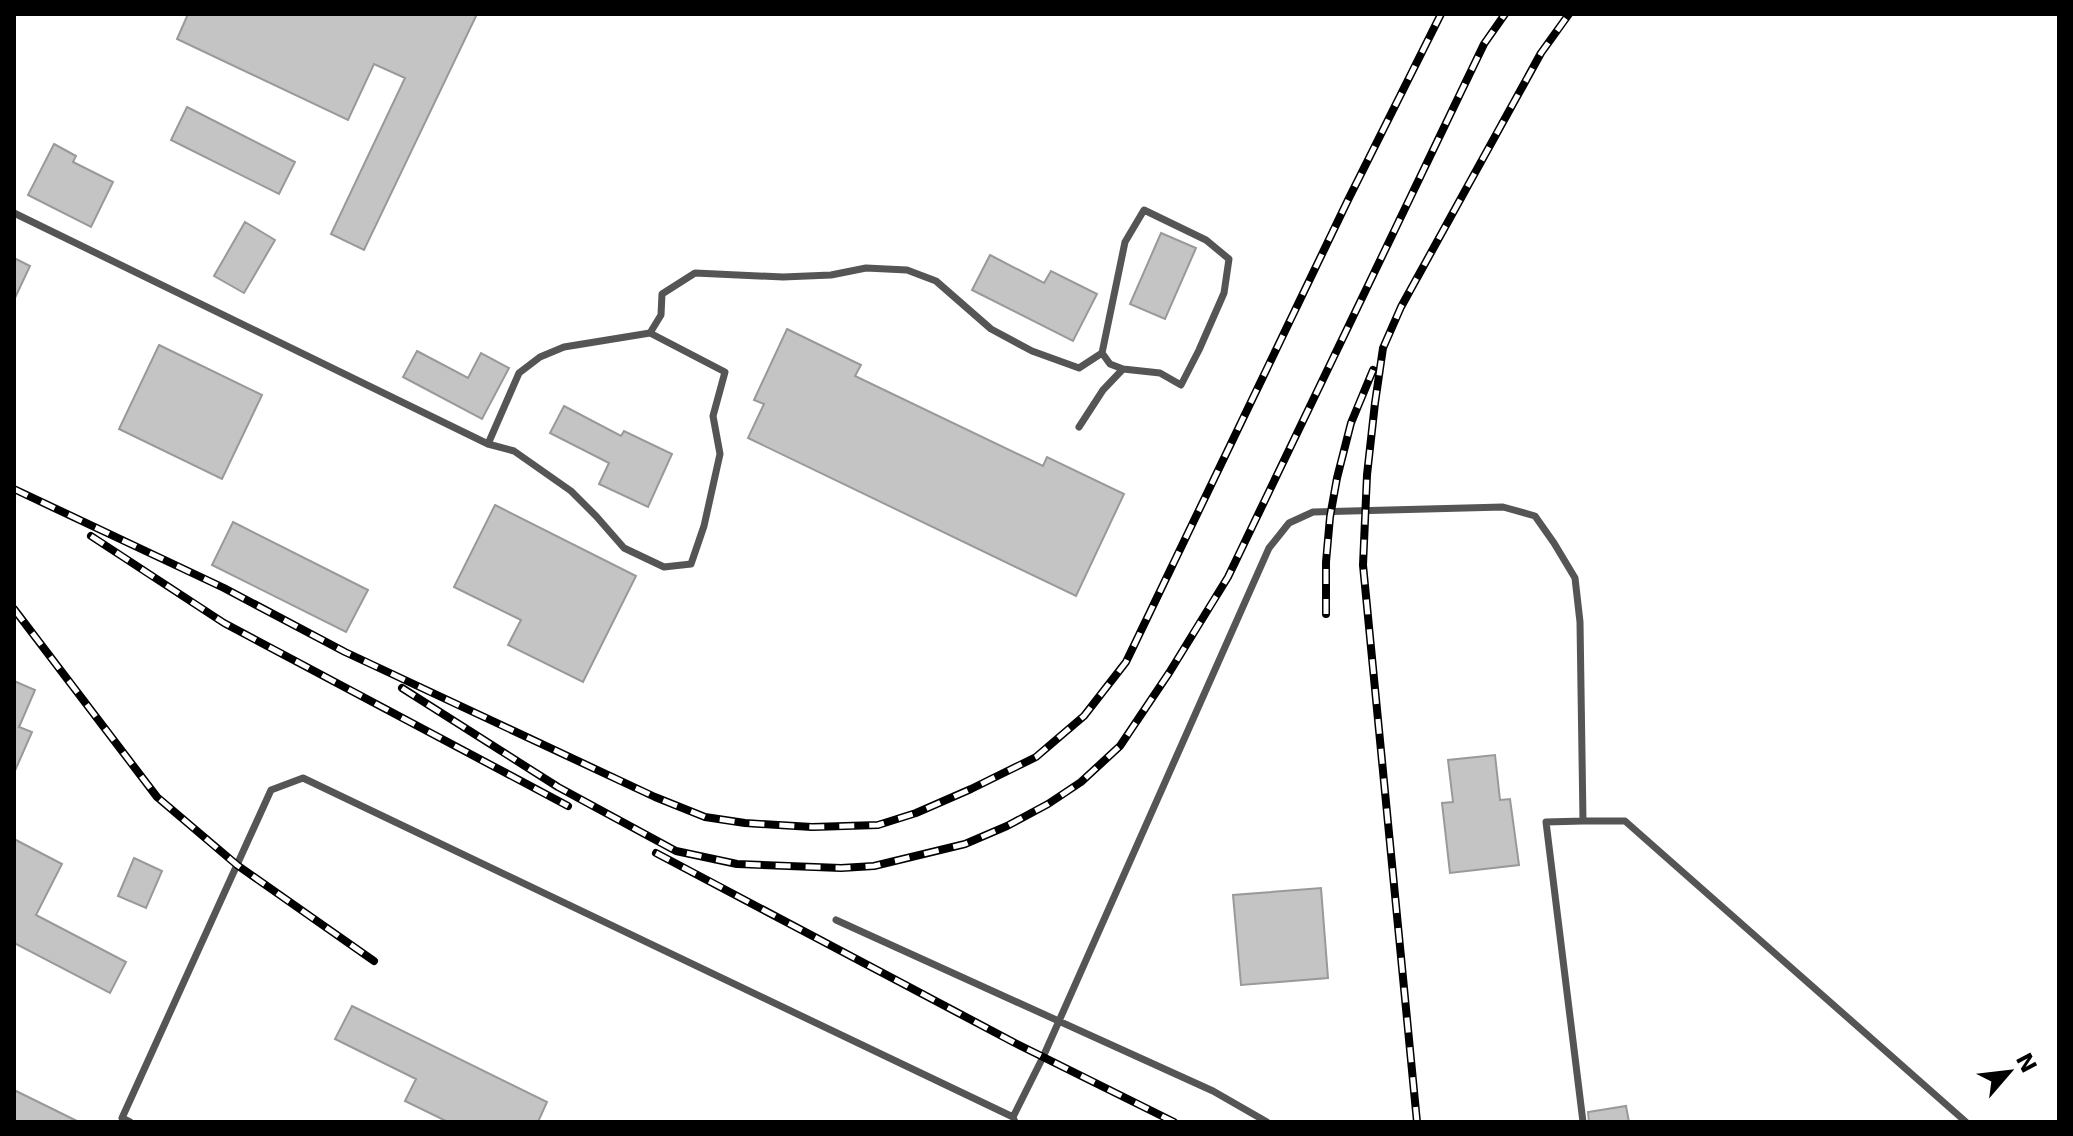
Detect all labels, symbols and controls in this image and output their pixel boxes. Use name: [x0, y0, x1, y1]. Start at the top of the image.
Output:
north arrow: [1969, 1032, 2049, 1112]
text: N: [2011, 1049, 2042, 1077]

